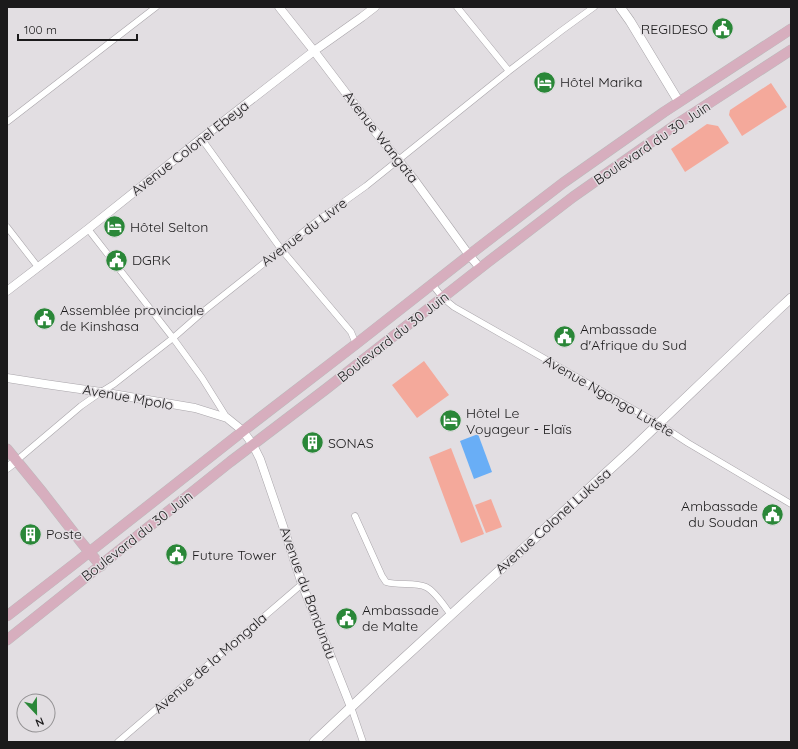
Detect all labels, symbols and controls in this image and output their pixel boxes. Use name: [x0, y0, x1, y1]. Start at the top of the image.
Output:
scale bar: [18, 16, 137, 42]
public building icon: REGIDESO: [710, 16, 736, 42]
place label: REGIDESO: [641, 20, 708, 38]
text: 100 m: [24, 22, 57, 37]
hotel icon: Hôtel Marika: [532, 69, 558, 95]
place label: Hôtel Marika: [560, 73, 643, 91]
street label: Avenue Wangata: [339, 87, 423, 187]
street label: Avenue Colonel Ebeya: [127, 96, 253, 200]
street label: Boulevard du 30 Juin: [590, 97, 714, 189]
street label: Avenue du Livre: [257, 194, 351, 270]
hotel icon: Hôtel Selton: [102, 214, 128, 240]
place label: Hôtel Selton: [130, 218, 208, 236]
public building icon: DGRK: [103, 247, 129, 273]
place label: DGRK: [132, 251, 171, 269]
street label: Boulevard du 30 Juin: [334, 288, 452, 386]
place label: Assemblée provinciale de Kinshasa: [60, 301, 204, 335]
public building icon: Assemblée provinciale de Kinshasa: [31, 305, 57, 331]
place label: Ambassade d'Afrique du Sud: [580, 320, 687, 354]
public building icon: Ambassade d'Afrique du Sud: [551, 324, 577, 350]
street label: Avenue Ngongo Lutete: [540, 351, 678, 441]
street label: Avenue Mpolo: [81, 380, 175, 414]
place label: Hôtel Le Voyageur - Elaïs: [466, 404, 572, 438]
hotel icon: Hôtel Le Voyageur - Elaïs: [437, 408, 463, 434]
building icon: SONAS: [300, 430, 326, 456]
place label: SONAS: [328, 434, 374, 452]
street label: Avenue Colonel Lukusa: [491, 464, 615, 578]
street label: Boulevard du 30 Juin: [78, 487, 196, 585]
place label: Ambassade du Soudan: [681, 497, 758, 531]
public building icon: Ambassade du Soudan: [760, 501, 786, 527]
building icon: Poste: [18, 521, 44, 547]
street label: Avenue du Bandundu: [276, 524, 340, 662]
place label: Poste: [46, 525, 82, 543]
public building icon: Future Tower: [163, 542, 189, 568]
place label: Future Tower: [192, 546, 277, 564]
place label: Ambassade de Malte: [362, 601, 439, 635]
public building icon: Ambassade de Malte: [334, 605, 360, 631]
street label: Avenue de la Mongala: [150, 609, 270, 717]
north arrow: [16, 693, 56, 733]
text: N: [33, 714, 46, 730]

